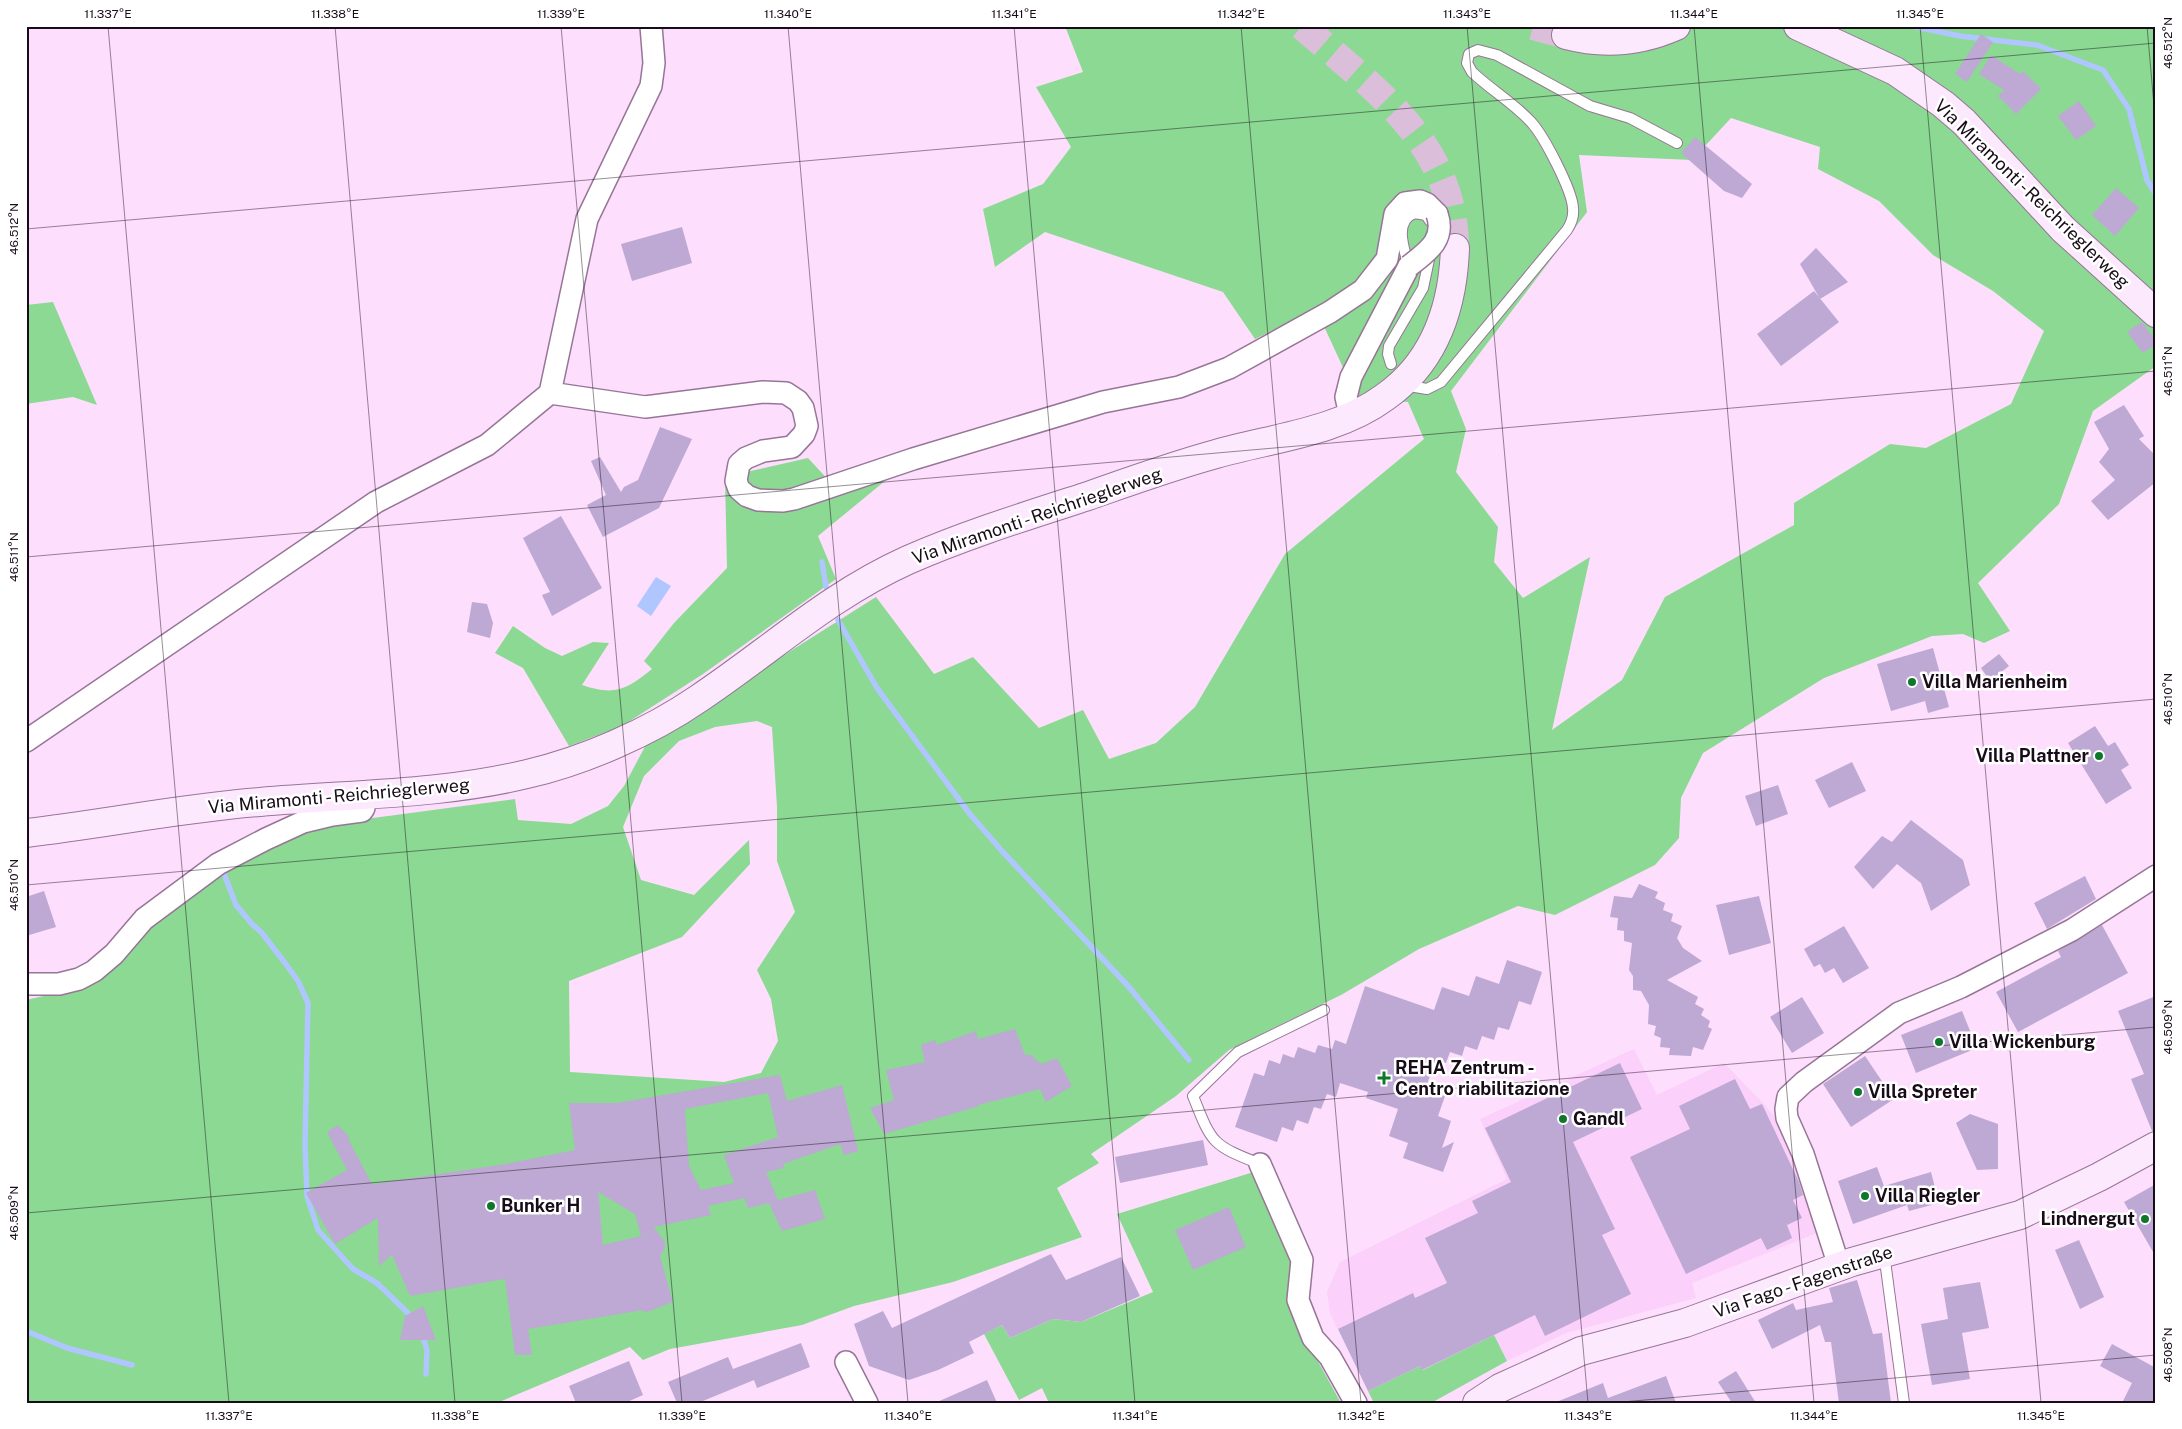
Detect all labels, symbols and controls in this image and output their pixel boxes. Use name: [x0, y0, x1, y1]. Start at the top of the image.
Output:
text: 11.337°E: [84, 7, 132, 21]
text: 11.338°E: [311, 7, 359, 21]
text: 11.339°E: [537, 7, 585, 21]
text: 11.340°E: [764, 7, 812, 21]
text: 11.341°E: [991, 7, 1037, 21]
text: 11.342°E: [1217, 7, 1265, 21]
text: 11.343°E: [1443, 7, 1491, 21]
text: 11.344°E: [1670, 7, 1718, 21]
text: 11.345°E: [1896, 7, 1944, 21]
text: 46.512°N: [2161, 17, 2175, 69]
street label: Via Miramonti - Reichrieglerweg: [1930, 95, 2134, 293]
text: 46.512°N: [7, 203, 21, 255]
text: 46.511°N: [2161, 346, 2175, 396]
street label: Via Miramonti - Reichrieglerweg: [909, 463, 1165, 568]
text: 46.511°N: [7, 532, 21, 582]
place label: Villa Marienheim: [1922, 671, 2067, 692]
text: 46.510°N: [2161, 673, 2175, 725]
marker: Villa Marienheim: [1906, 676, 1918, 688]
place label: Villa Plattner: [1975, 745, 2090, 766]
marker: Villa Plattner: [2093, 750, 2105, 762]
street label: Via Miramonti - Reichrieglerweg: [207, 774, 471, 817]
text: 46.510°N: [7, 859, 21, 911]
text: 46.509°N: [2161, 1000, 2175, 1054]
place label: Villa Wickenburg: [1949, 1031, 2095, 1052]
marker: Villa Wickenburg: [1933, 1036, 1945, 1048]
place label: REHA Zentrum - Centro riabilitazione: [1395, 1057, 1570, 1099]
marker: REHA Zentrum - Centro riabilitazione: [1377, 1071, 1391, 1085]
place label: Villa Spreter: [1868, 1081, 1978, 1102]
marker: Villa Spreter: [1852, 1086, 1864, 1098]
place label: Gandl: [1573, 1108, 1625, 1129]
marker: Gandl: [1557, 1113, 1569, 1125]
place label: Villa Riegler: [1875, 1185, 1981, 1206]
text: 46.509°N: [7, 1186, 21, 1240]
marker: Villa Riegler: [1859, 1190, 1871, 1202]
place label: Bunker H: [501, 1195, 580, 1216]
marker: Bunker H: [485, 1200, 497, 1212]
place label: Lindnergut: [2040, 1208, 2135, 1229]
marker: Lindnergut: [2139, 1213, 2151, 1225]
street label: Via Fago - Fagenstraße: [1710, 1241, 1895, 1322]
text: 46.508°N: [2161, 1327, 2175, 1383]
text: 11.337°E: [205, 1409, 253, 1423]
text: 11.338°E: [431, 1409, 479, 1423]
text: 11.339°E: [658, 1409, 706, 1423]
text: 11.340°E: [884, 1409, 932, 1423]
text: 11.341°E: [1112, 1409, 1158, 1423]
text: 11.342°E: [1337, 1409, 1385, 1423]
text: 11.343°E: [1564, 1409, 1612, 1423]
text: 11.344°E: [1790, 1409, 1838, 1423]
text: 11.345°E: [2017, 1409, 2065, 1423]

